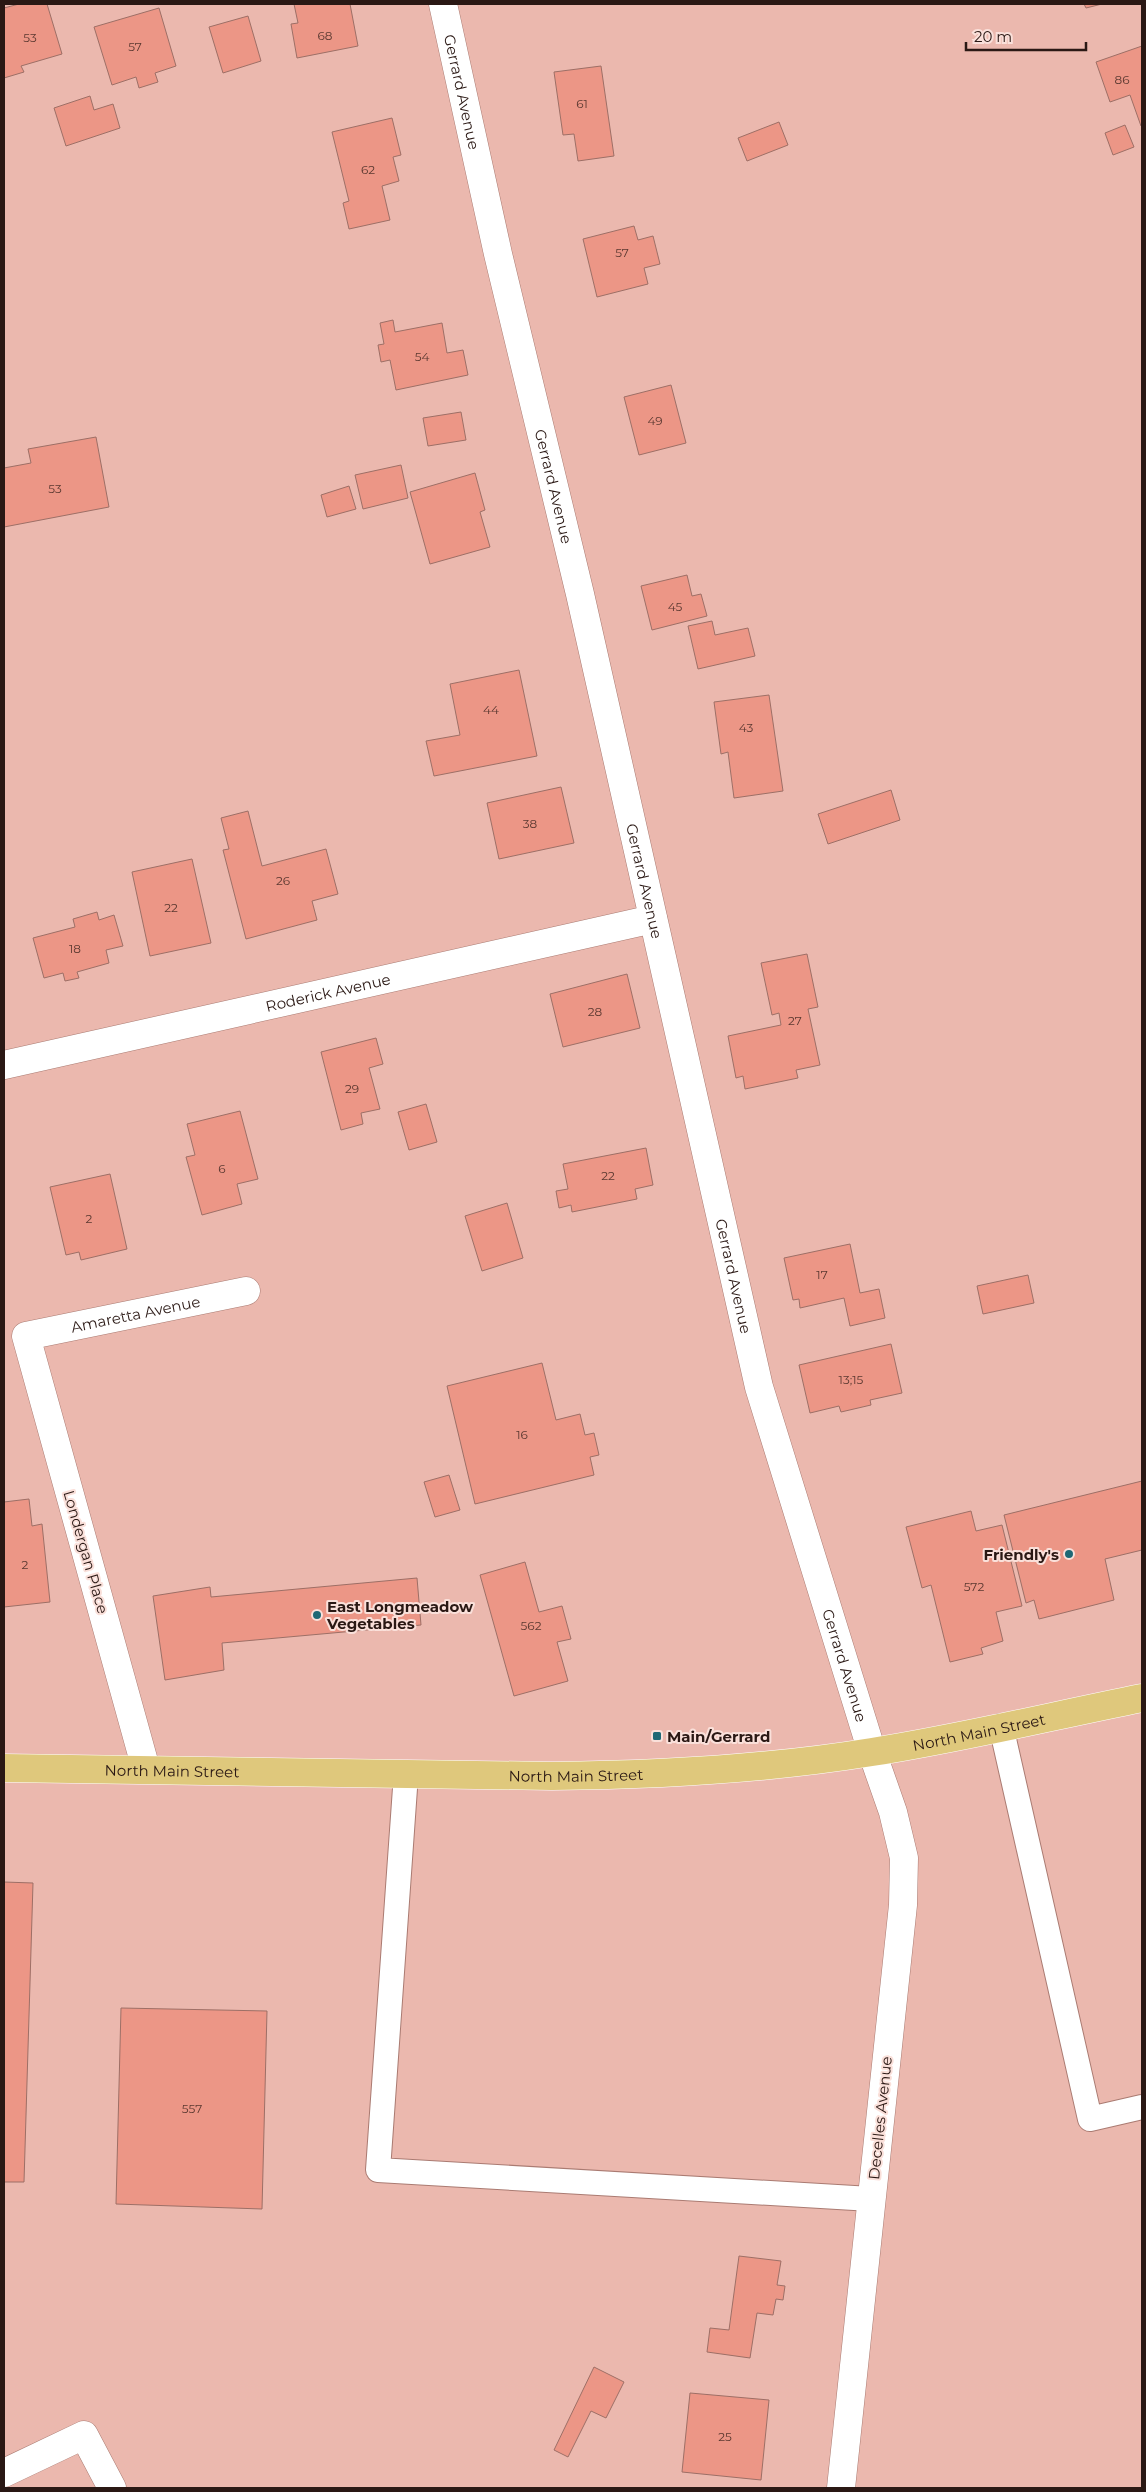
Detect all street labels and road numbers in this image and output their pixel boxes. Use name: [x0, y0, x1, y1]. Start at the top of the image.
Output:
street label: Gerrard Avenue: [440, 33, 484, 151]
street label: Gerrard Avenue: [531, 427, 577, 546]
street label: Gerrard Avenue: [623, 822, 667, 940]
street label: Roderick Avenue: [264, 969, 392, 1015]
street label: Gerrard Avenue: [712, 1217, 756, 1335]
street label: Amaretta Avenue: [69, 1291, 202, 1336]
street label: Londergan Place: [59, 1488, 113, 1616]
street label: Gerrard Avenue: [819, 1606, 872, 1724]
street label: North Main Street: [911, 1709, 1047, 1755]
street label: North Main Street: [104, 1760, 239, 1781]
street label: North Main Street: [508, 1764, 644, 1786]
street label: Decelles Avenue: [864, 2055, 896, 2181]

